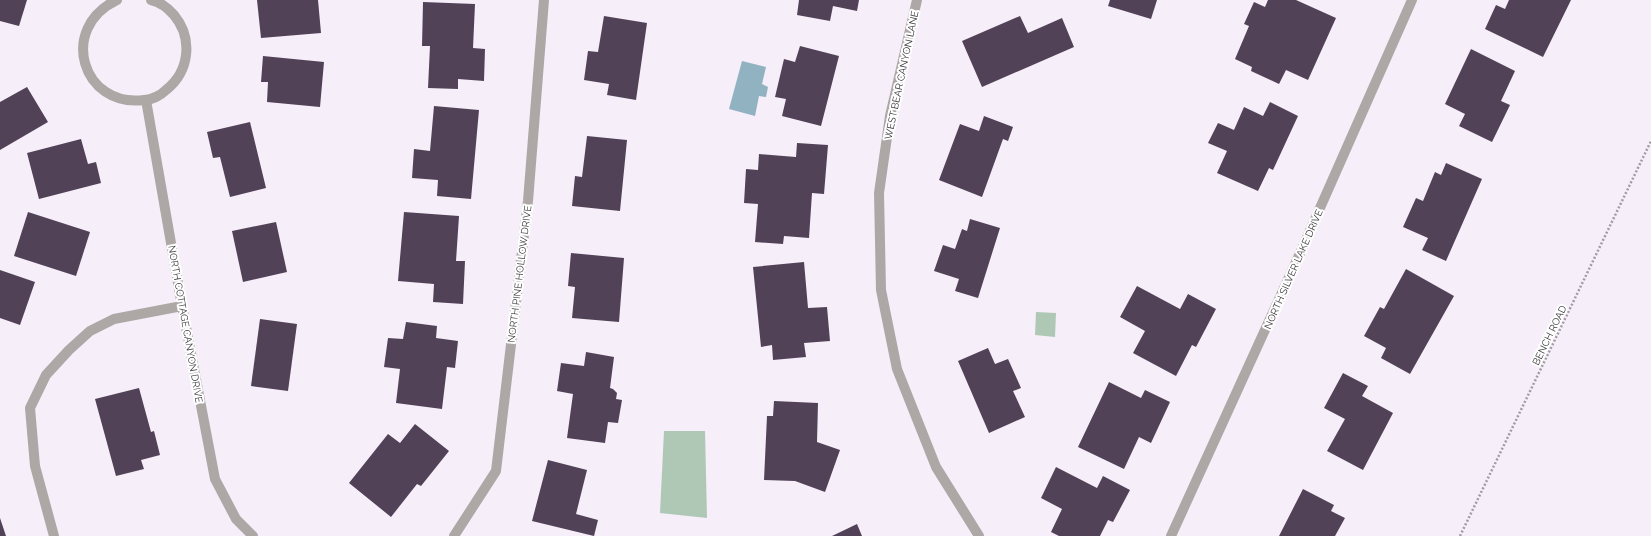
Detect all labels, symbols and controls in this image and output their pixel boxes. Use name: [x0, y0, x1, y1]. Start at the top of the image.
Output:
street label: WEST BEAR CANYON LANE: [882, 10, 920, 140]
street label: NORTH PINE HOLLOW DRIVE: [506, 205, 533, 343]
street label: NORTH SILVER LAKE DRIVE: [1262, 208, 1325, 331]
street label: NORTH COTTAGE CANYON DRIVE: [166, 245, 205, 404]
street label: BENCH ROAD: [1530, 304, 1569, 367]

